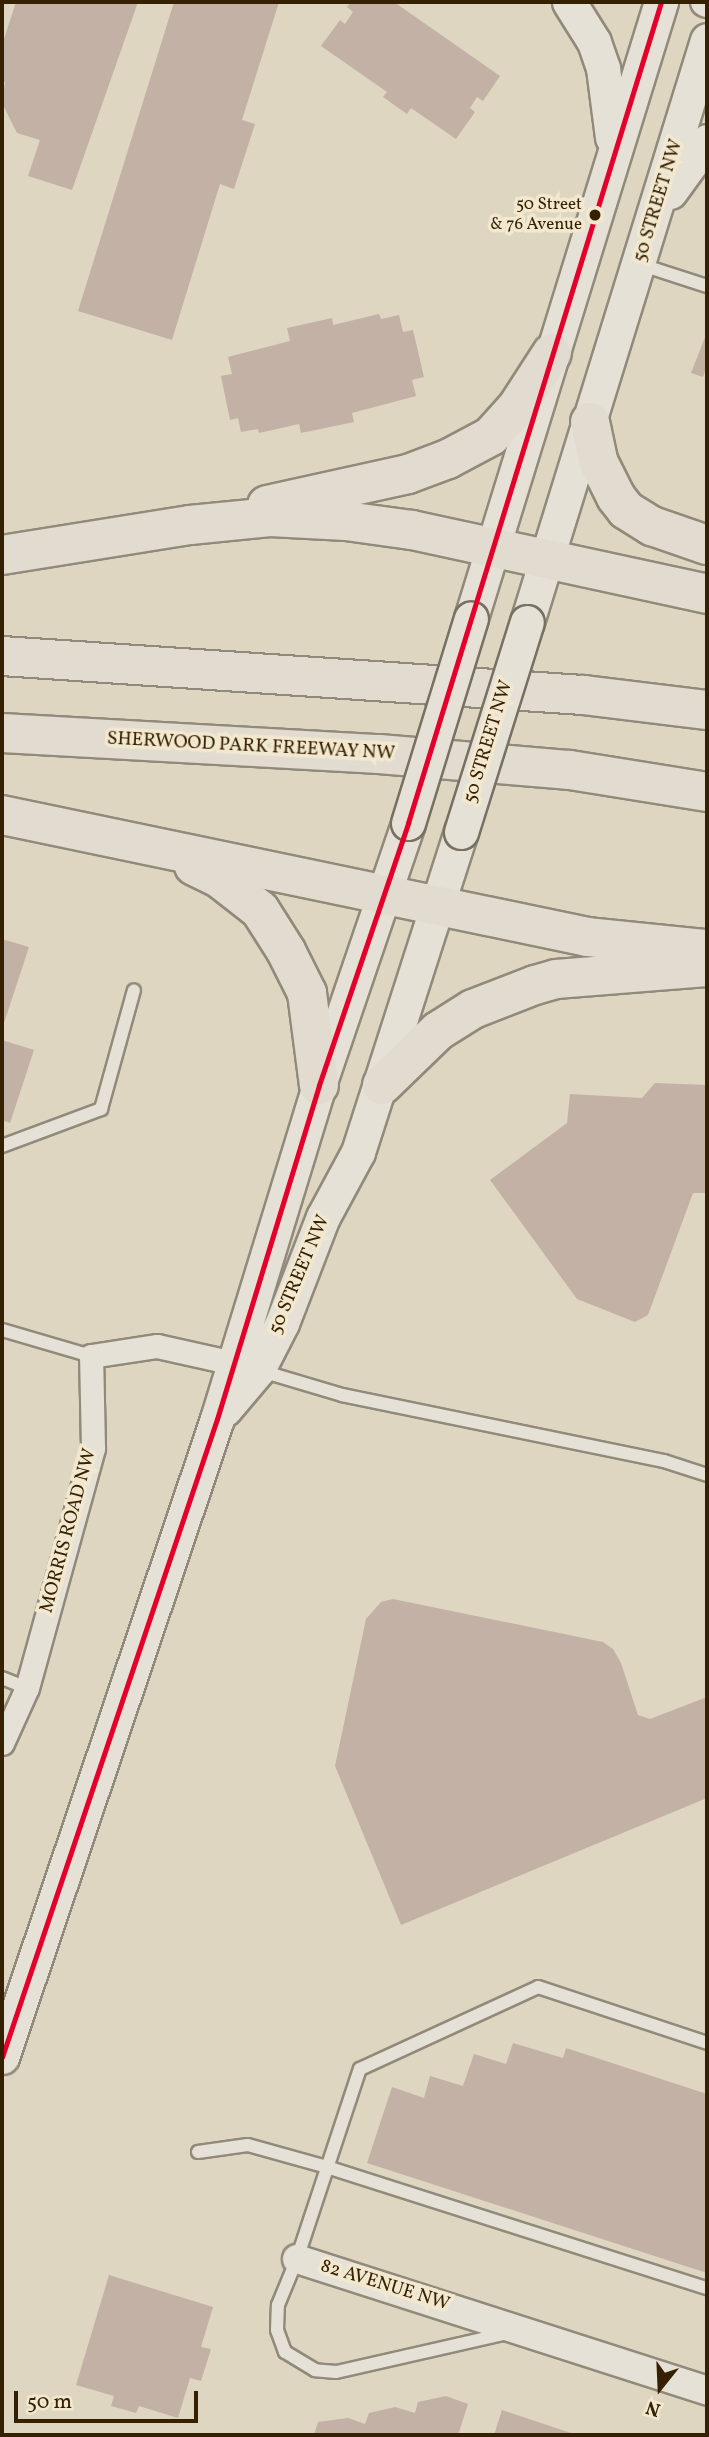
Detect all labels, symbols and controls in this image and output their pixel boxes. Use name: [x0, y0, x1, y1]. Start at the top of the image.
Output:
street label: 50 STREET NW: [629, 137, 689, 265]
place label: 50 Street & 76 Avenue: [490, 195, 582, 235]
marker: 50 Street & 76 Avenue: [588, 208, 602, 222]
street label: 50 STREET NW: [459, 678, 519, 806]
street label: SHERWOOD PARK FREEWAY NW: [106, 728, 396, 766]
street label: 50 STREET NW: [265, 1212, 335, 1338]
street label: MORRIS ROAD NW: [36, 1446, 102, 1616]
street label: 82 AVENUE NW: [318, 2256, 452, 2316]
north arrow: [625, 2353, 695, 2423]
scale bar: [18, 2378, 201, 2422]
text: 50 m: [27, 2388, 72, 2417]
text: N: [643, 2393, 664, 2422]

